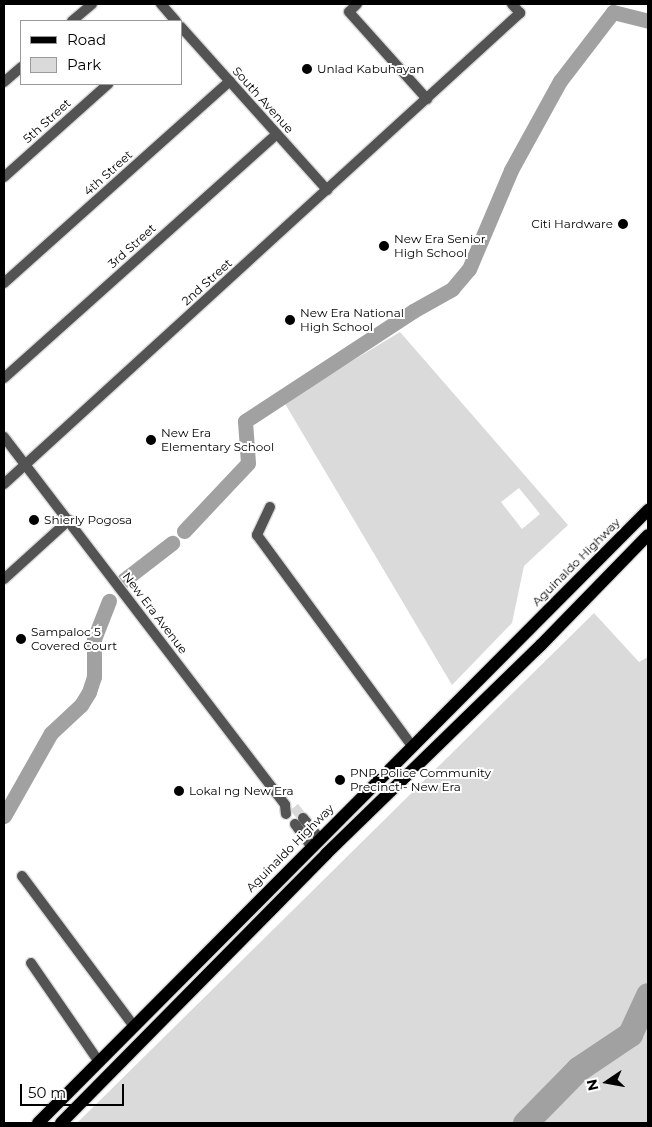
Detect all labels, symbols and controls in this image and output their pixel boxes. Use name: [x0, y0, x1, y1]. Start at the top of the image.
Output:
legend: [20, 20, 182, 85]
text: Road: [67, 30, 106, 49]
text: Park: [67, 55, 101, 74]
place label: Unlad Kabuhayan: [317, 62, 424, 76]
marker: Unlad Kabuhayan: [301, 63, 313, 75]
street label: South Avenue: [229, 64, 297, 136]
street label: 5th Street: [20, 96, 74, 146]
street label: 4th Street: [81, 147, 135, 199]
place label: Citi Hardware: [531, 217, 613, 231]
marker: Citi Hardware: [617, 218, 629, 230]
street label: 3rd Street: [105, 221, 159, 271]
place label: New Era Senior High School: [394, 232, 485, 260]
marker: New Era Senior High School: [378, 240, 390, 252]
street label: 2nd Street: [179, 256, 235, 308]
place label: New Era National High School: [300, 306, 404, 334]
marker: New Era National High School: [284, 314, 296, 326]
place label: New Era Elementary School: [161, 426, 274, 454]
marker: New Era Elementary School: [145, 434, 157, 446]
place label: Shierly Pogosa: [44, 513, 132, 527]
marker: Shierly Pogosa: [28, 514, 40, 526]
street label: Aguinaldo Highway: [529, 515, 623, 609]
street label: New Era Avenue: [120, 569, 190, 657]
place label: Sampaloc 5 Covered Court: [31, 625, 117, 653]
marker: Sampaloc 5 Covered Court: [15, 633, 27, 645]
place label: PNP Police Community Precinct - New Era: [350, 766, 491, 794]
marker: PNP Police Community Precinct - New Era: [334, 774, 346, 786]
place label: Lokal ng New Era: [189, 784, 293, 798]
marker: Lokal ng New Era: [173, 785, 185, 797]
street label: Aguinaldo Highway: [243, 801, 337, 895]
north arrow: [582, 1057, 632, 1107]
scale bar: [22, 1074, 126, 1106]
text: N: [582, 1078, 602, 1093]
text: 50 m: [28, 1083, 66, 1102]

